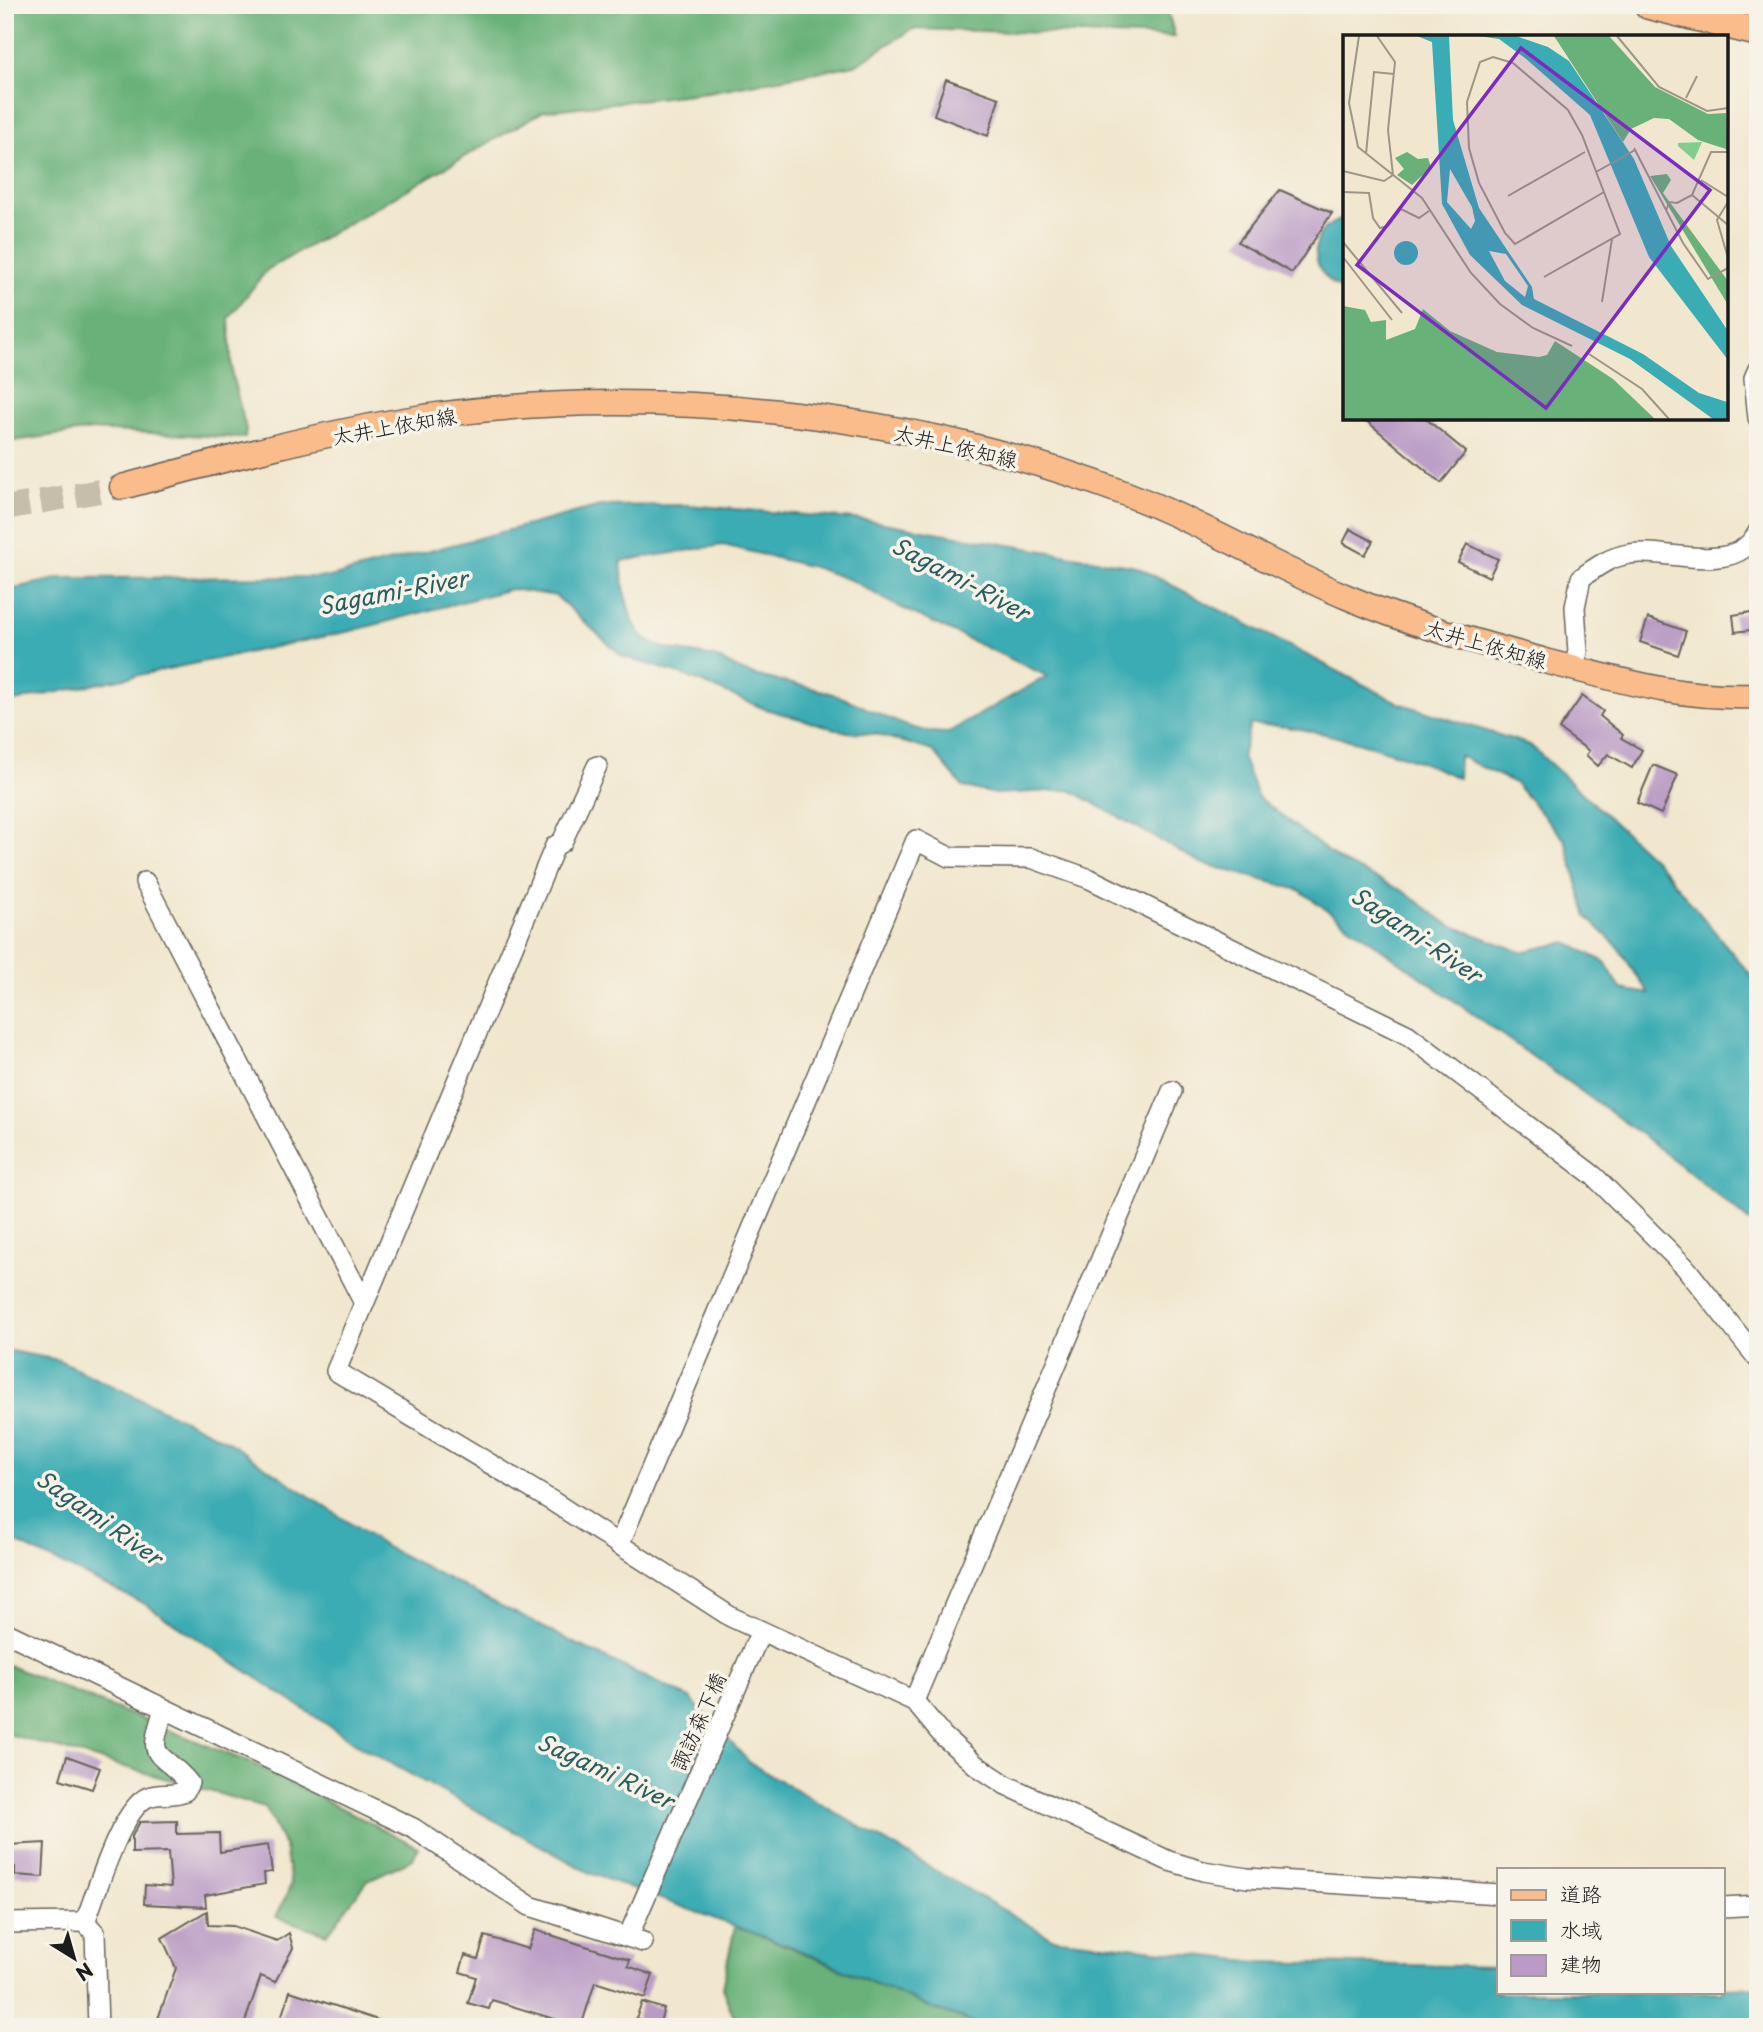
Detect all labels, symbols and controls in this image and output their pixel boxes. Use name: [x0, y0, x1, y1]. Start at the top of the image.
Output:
inset map: [1343, 35, 1728, 420]
street label: 太井上依知線: [329, 398, 459, 452]
street label: 太井上依知線: [891, 415, 1021, 475]
water label: Sagami-River: [886, 527, 1039, 630]
water label: Sagami-River: [316, 559, 474, 623]
street label: 太井上依知線: [1421, 610, 1551, 676]
water label: Sagami-River: [1345, 877, 1492, 993]
water label: Sagami River: [30, 1461, 173, 1575]
street label: 諏訪森下橋: [661, 1667, 733, 1775]
water label: Sagami River: [532, 1723, 683, 1818]
legend: [1497, 1868, 1724, 1994]
text: 道路: [1560, 1877, 1602, 1909]
text: 水域: [1560, 1913, 1602, 1945]
north arrow: [38, 1924, 108, 1994]
text: 建物: [1560, 1947, 1602, 1979]
text: N: [70, 1957, 99, 1988]

